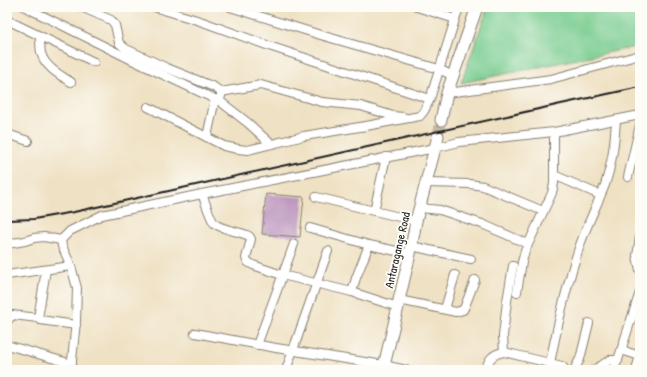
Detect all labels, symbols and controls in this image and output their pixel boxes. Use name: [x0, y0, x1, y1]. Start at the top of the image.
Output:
street label: Antaragange Road: [380, 210, 414, 290]

